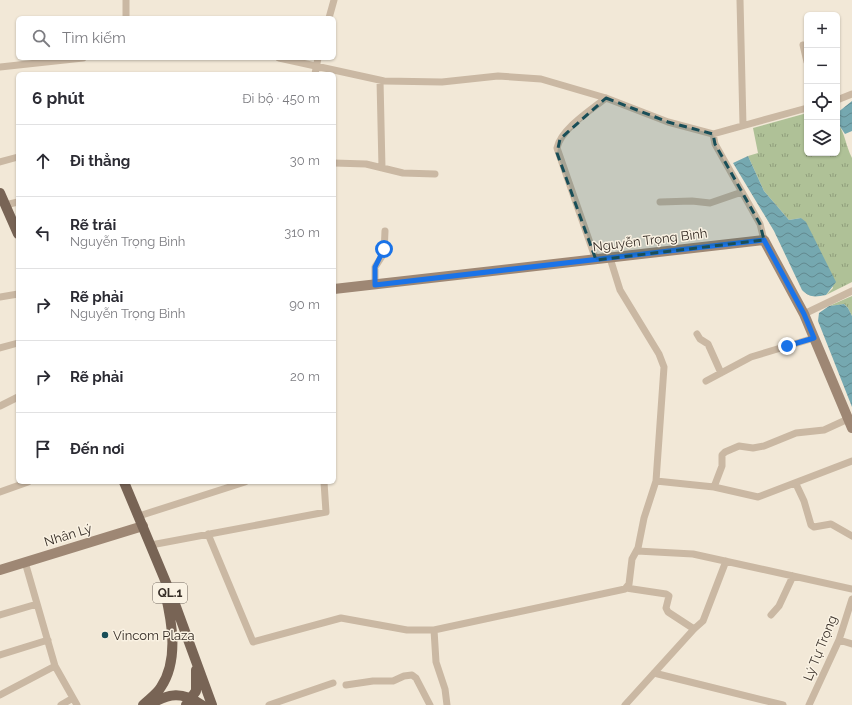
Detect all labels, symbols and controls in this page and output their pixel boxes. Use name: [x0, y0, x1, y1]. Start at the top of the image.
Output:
map controls: [804, 12, 840, 156]
button: +: [804, 12, 840, 48]
search box: [16, 16, 336, 60]
icon: search: [30, 27, 52, 49]
text: Tìm kiếm: [62, 29, 126, 47]
button: −: [804, 48, 840, 84]
button: locate: [804, 84, 840, 120]
text: 6 phút: [32, 88, 84, 108]
text: Đi bộ · 450 m: [242, 91, 320, 106]
button: layers: [804, 120, 840, 156]
icon: ahead: [32, 150, 54, 172]
text: Đi thẳng: [70, 152, 130, 170]
text: 30 m: [290, 153, 320, 168]
text: Rẽ trái: [70, 216, 116, 234]
icon: left: [32, 222, 54, 244]
text: 310 m: [284, 225, 320, 240]
street label: Nguyễn Trọng Bình: [592, 226, 708, 254]
text: Nguyễn Trọng Bình: [70, 234, 185, 249]
route start: [375, 240, 393, 258]
text: Rẽ phải: [70, 288, 123, 306]
icon: right: [32, 294, 54, 316]
text: 90 m: [289, 297, 320, 312]
text: Nguyễn Trọng Bình: [70, 306, 185, 321]
route end: [778, 337, 796, 355]
icon: right: [32, 366, 54, 388]
text: Rẽ phải: [70, 368, 123, 386]
text: 20 m: [290, 369, 320, 384]
icon: arrive: [32, 438, 54, 460]
text: Đến nơi: [70, 440, 124, 458]
street label: Nhân Lý: [42, 521, 94, 549]
road number: QL.1: [153, 583, 187, 603]
street label: Lý Tự Trọng: [800, 613, 840, 683]
place label: Vincom Plaza: [113, 628, 195, 643]
marker: Vincom Plaza: [100, 630, 110, 640]

